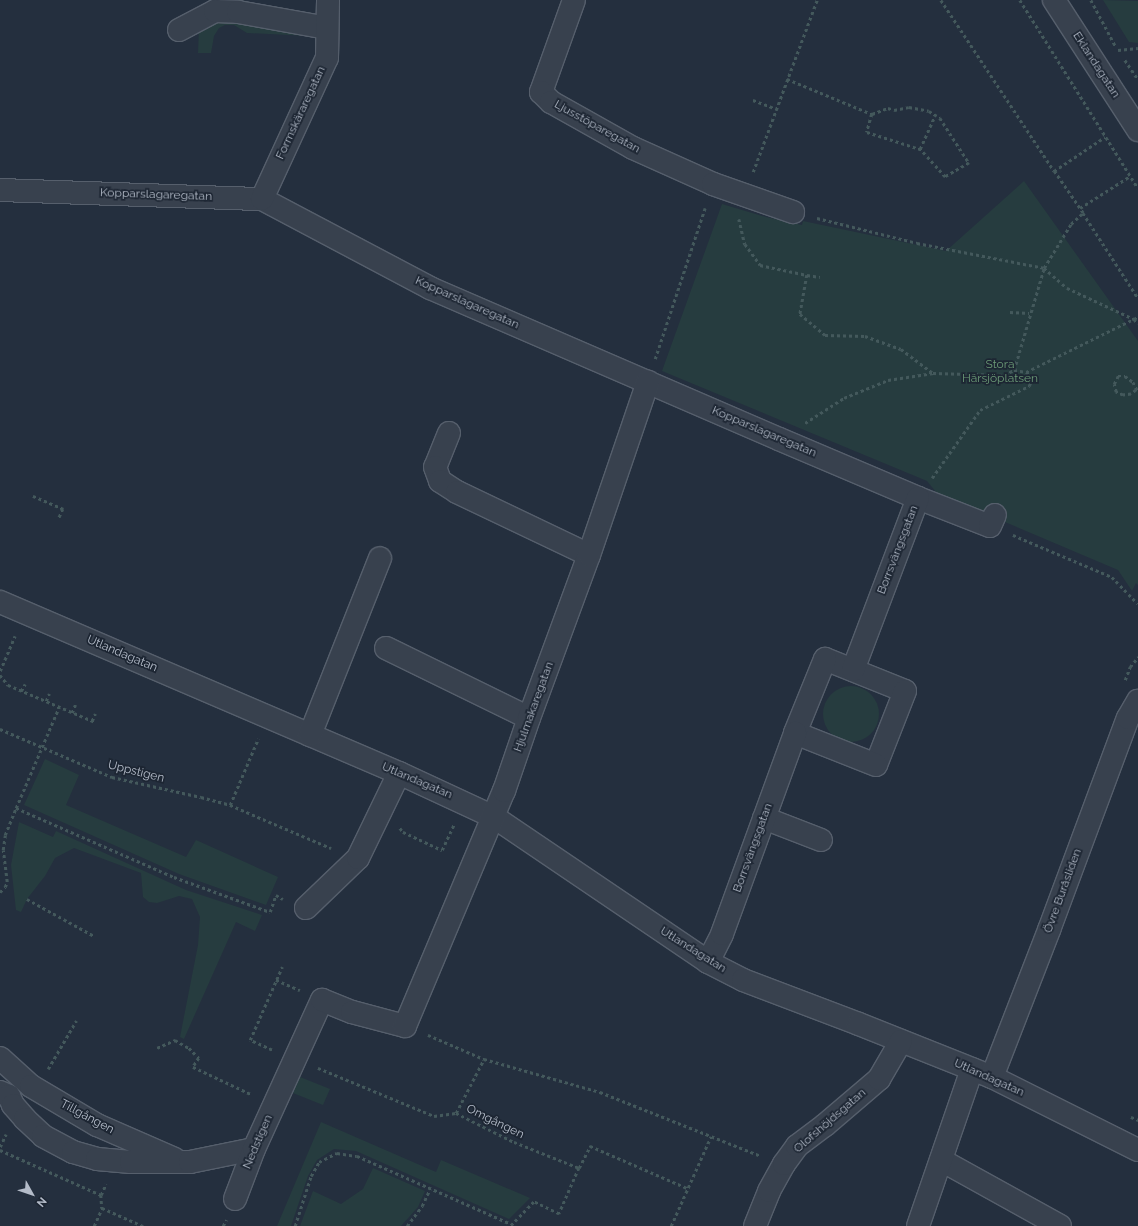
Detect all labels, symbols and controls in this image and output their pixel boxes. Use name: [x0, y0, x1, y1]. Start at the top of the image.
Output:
street label: Eklandagatan: [1069, 29, 1123, 101]
street label: Formskäraregatan: [273, 64, 329, 162]
street label: Ljusstöparegatan: [552, 97, 642, 157]
street label: Kopparslagaregatan: [100, 186, 212, 204]
street label: Kopparslagaregatan: [413, 274, 521, 332]
park label: Stora Härsjöplatsen: [962, 358, 1038, 386]
street label: Kopparslagaregatan: [710, 403, 818, 461]
street label: Borrsvängsgatan: [874, 504, 922, 596]
street label: Utlandagatan: [85, 633, 159, 675]
street label: Hjulmakaregatan: [511, 660, 557, 754]
street label: Uppstigen: [106, 758, 166, 786]
street label: Utlandagatan: [380, 760, 454, 802]
street label: Borrsvängsgatan: [730, 802, 776, 894]
street label: Övre Buråsliden: [1041, 847, 1085, 935]
street label: Utlandagatan: [657, 924, 729, 976]
street label: Utlandagatan: [952, 1056, 1026, 1100]
street label: Olofshöjdsgatan: [791, 1086, 869, 1156]
street label: Tillgången: [58, 1097, 116, 1137]
street label: Omgången: [464, 1102, 526, 1142]
street label: Nedstigen: [240, 1113, 276, 1171]
north arrow: [12, 1174, 52, 1214]
text: N: [34, 1195, 49, 1209]

